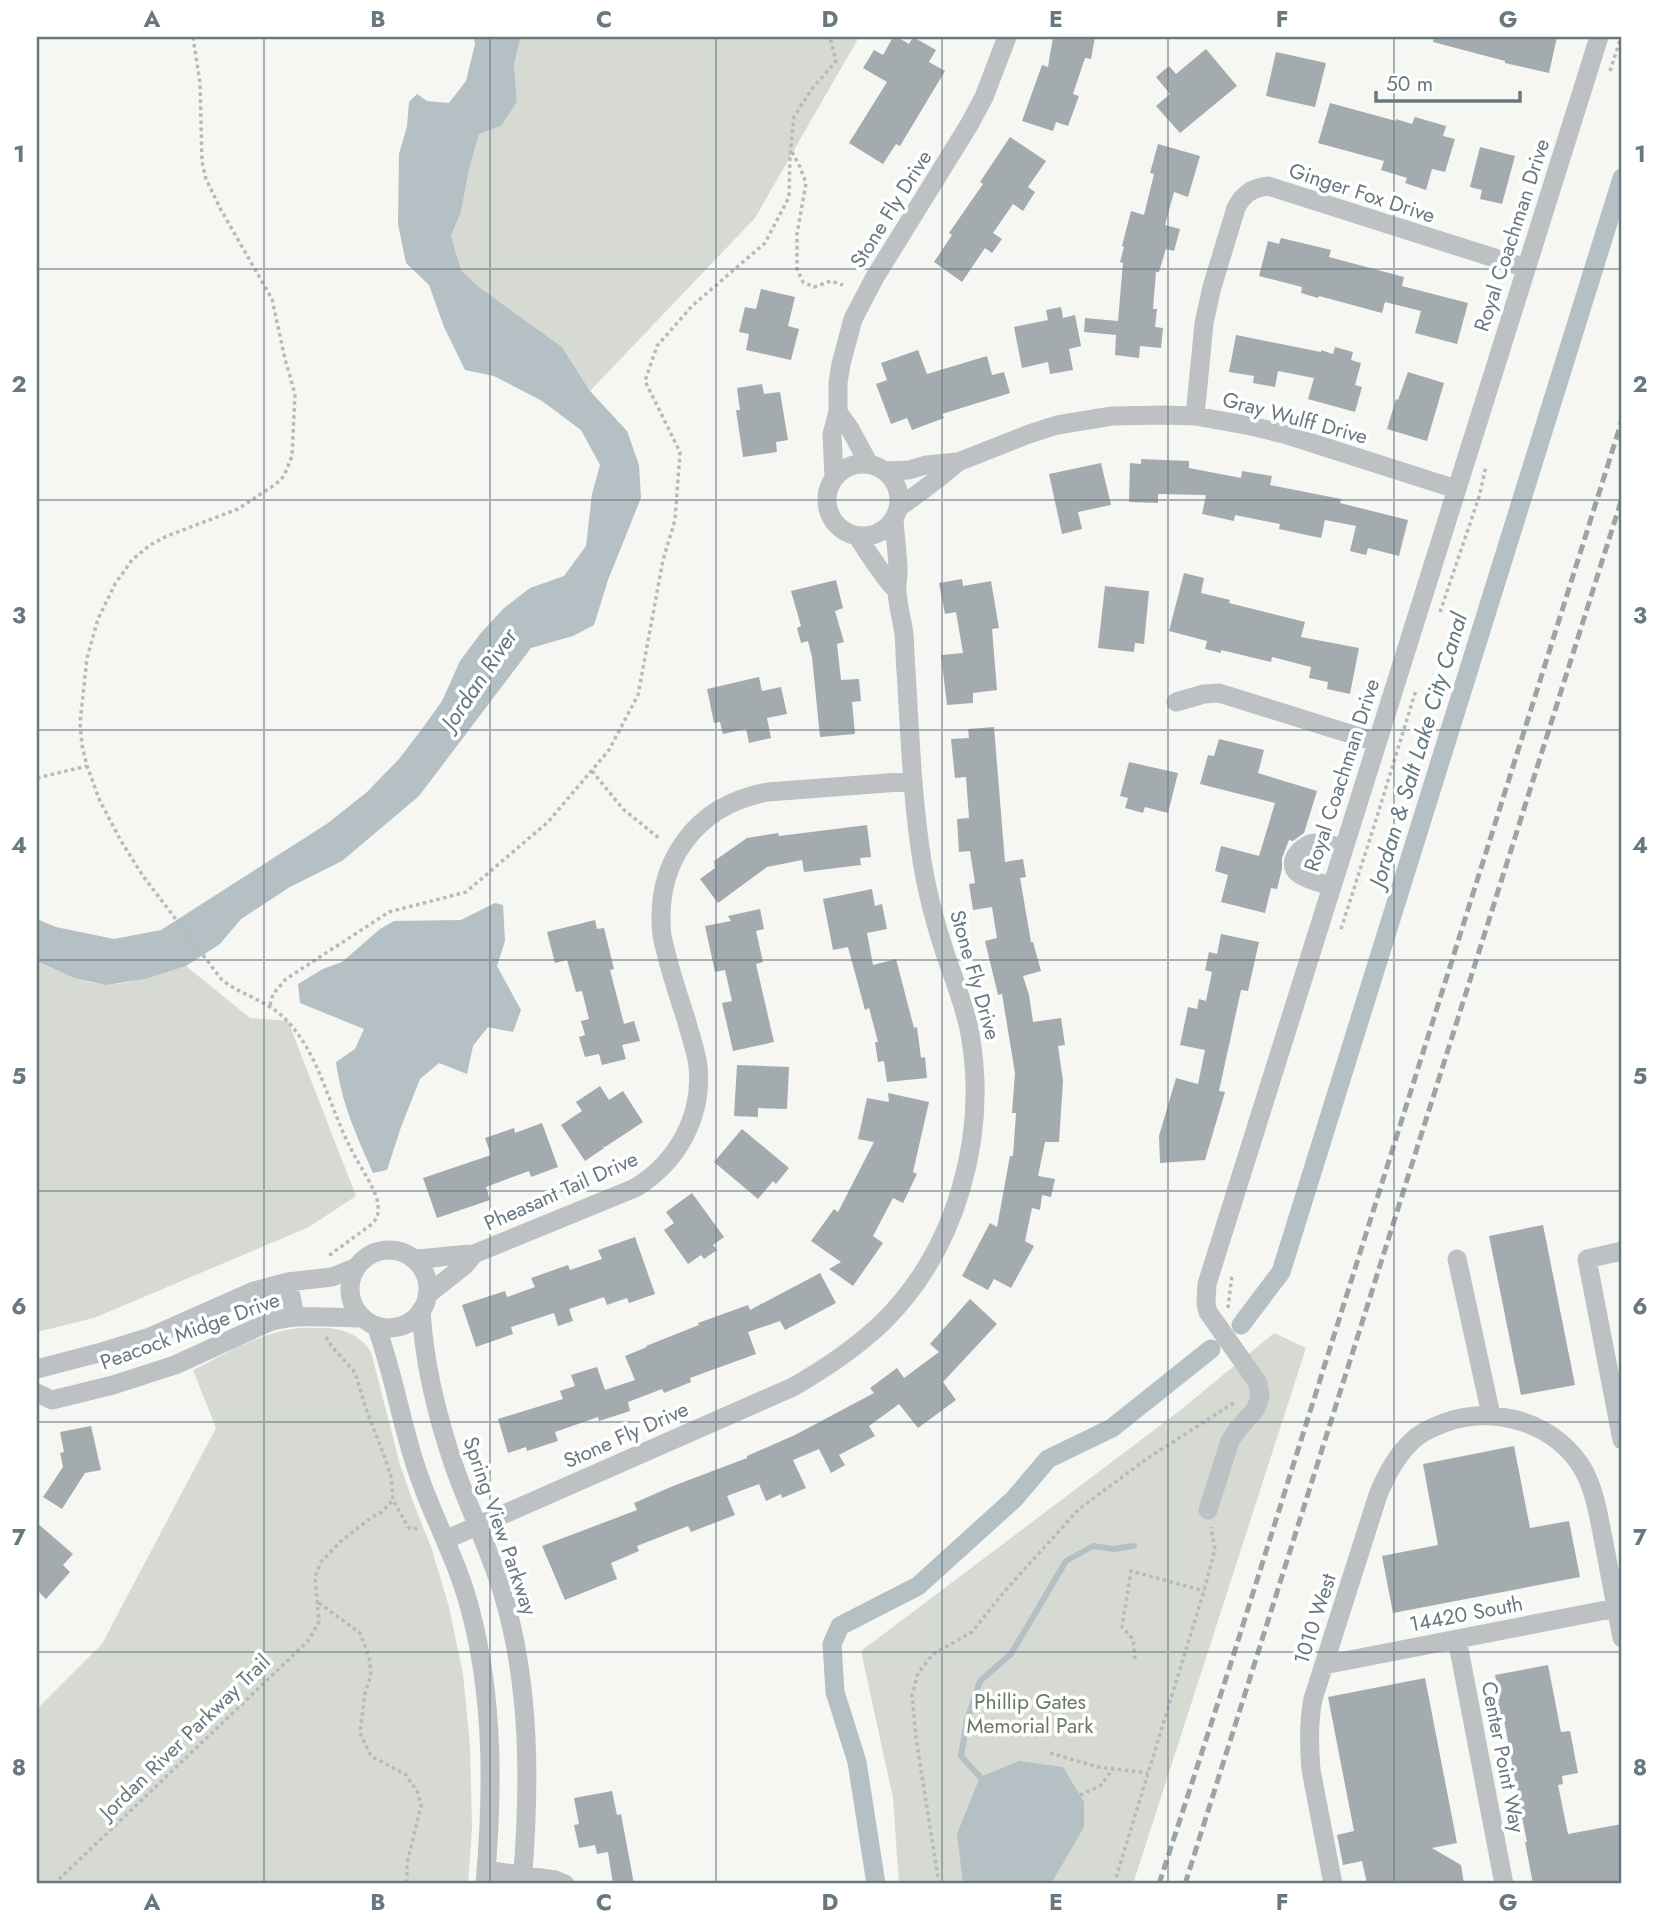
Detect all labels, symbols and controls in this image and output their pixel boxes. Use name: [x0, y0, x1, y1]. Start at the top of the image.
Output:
text: A: [143, 2, 161, 36]
text: B: [370, 2, 386, 36]
text: C: [596, 2, 612, 36]
text: D: [822, 2, 839, 36]
text: E: [1049, 2, 1063, 36]
text: F: [1276, 2, 1288, 36]
text: G: [1499, 2, 1517, 36]
scale bar: [1376, 60, 1519, 104]
text: 50 m: [1386, 69, 1433, 99]
street label: Royal Coachman Drive: [1467, 135, 1557, 335]
text: 1: [13, 137, 25, 171]
text: 1: [1634, 137, 1646, 171]
street label: Stone Fly Drive: [843, 144, 939, 274]
street label: Ginger Fox Drive: [1285, 155, 1439, 231]
text: 2: [11, 367, 27, 401]
text: 2: [1632, 367, 1648, 401]
street label: Gray Wulff Drive: [1219, 384, 1371, 452]
text: 3: [12, 598, 26, 632]
text: 3: [1633, 598, 1647, 632]
water label: Jordan & Salt Lake City Canal: [1359, 608, 1476, 895]
water label: Jordan River: [430, 620, 526, 740]
street label: Royal Coachman Drive: [1297, 675, 1387, 875]
text: 4: [11, 828, 27, 862]
text: 4: [1632, 828, 1648, 862]
street label: Stone Fly Drive: [942, 907, 1008, 1044]
text: 5: [12, 1059, 26, 1093]
text: 5: [1633, 1059, 1647, 1093]
street label: Pheasant Tail Drive: [479, 1144, 643, 1238]
street label: Peacock Midge Drive: [96, 1285, 284, 1377]
text: 6: [11, 1289, 27, 1323]
text: 6: [1632, 1289, 1648, 1323]
street label: Stone Fly Drive: [559, 1394, 693, 1476]
street label: Spring View Parkway: [455, 1433, 545, 1620]
text: 7: [12, 1520, 26, 1554]
text: 7: [1633, 1520, 1647, 1554]
street label: 1010 West: [1286, 1570, 1344, 1668]
street label: 14420 South: [1407, 1588, 1525, 1640]
street label: Jordan River Parkway Trail: [91, 1647, 277, 1829]
street label: Center Point Way: [1474, 1679, 1533, 1836]
park label: Phillip Gates Memorial Park: [967, 1687, 1094, 1741]
text: 8: [12, 1750, 26, 1784]
text: 8: [1633, 1750, 1647, 1784]
text: A: [143, 1885, 161, 1919]
text: B: [370, 1885, 386, 1919]
text: C: [596, 1885, 612, 1919]
text: D: [822, 1885, 839, 1919]
text: E: [1049, 1885, 1063, 1919]
text: F: [1276, 1885, 1288, 1919]
text: G: [1499, 1885, 1517, 1919]

